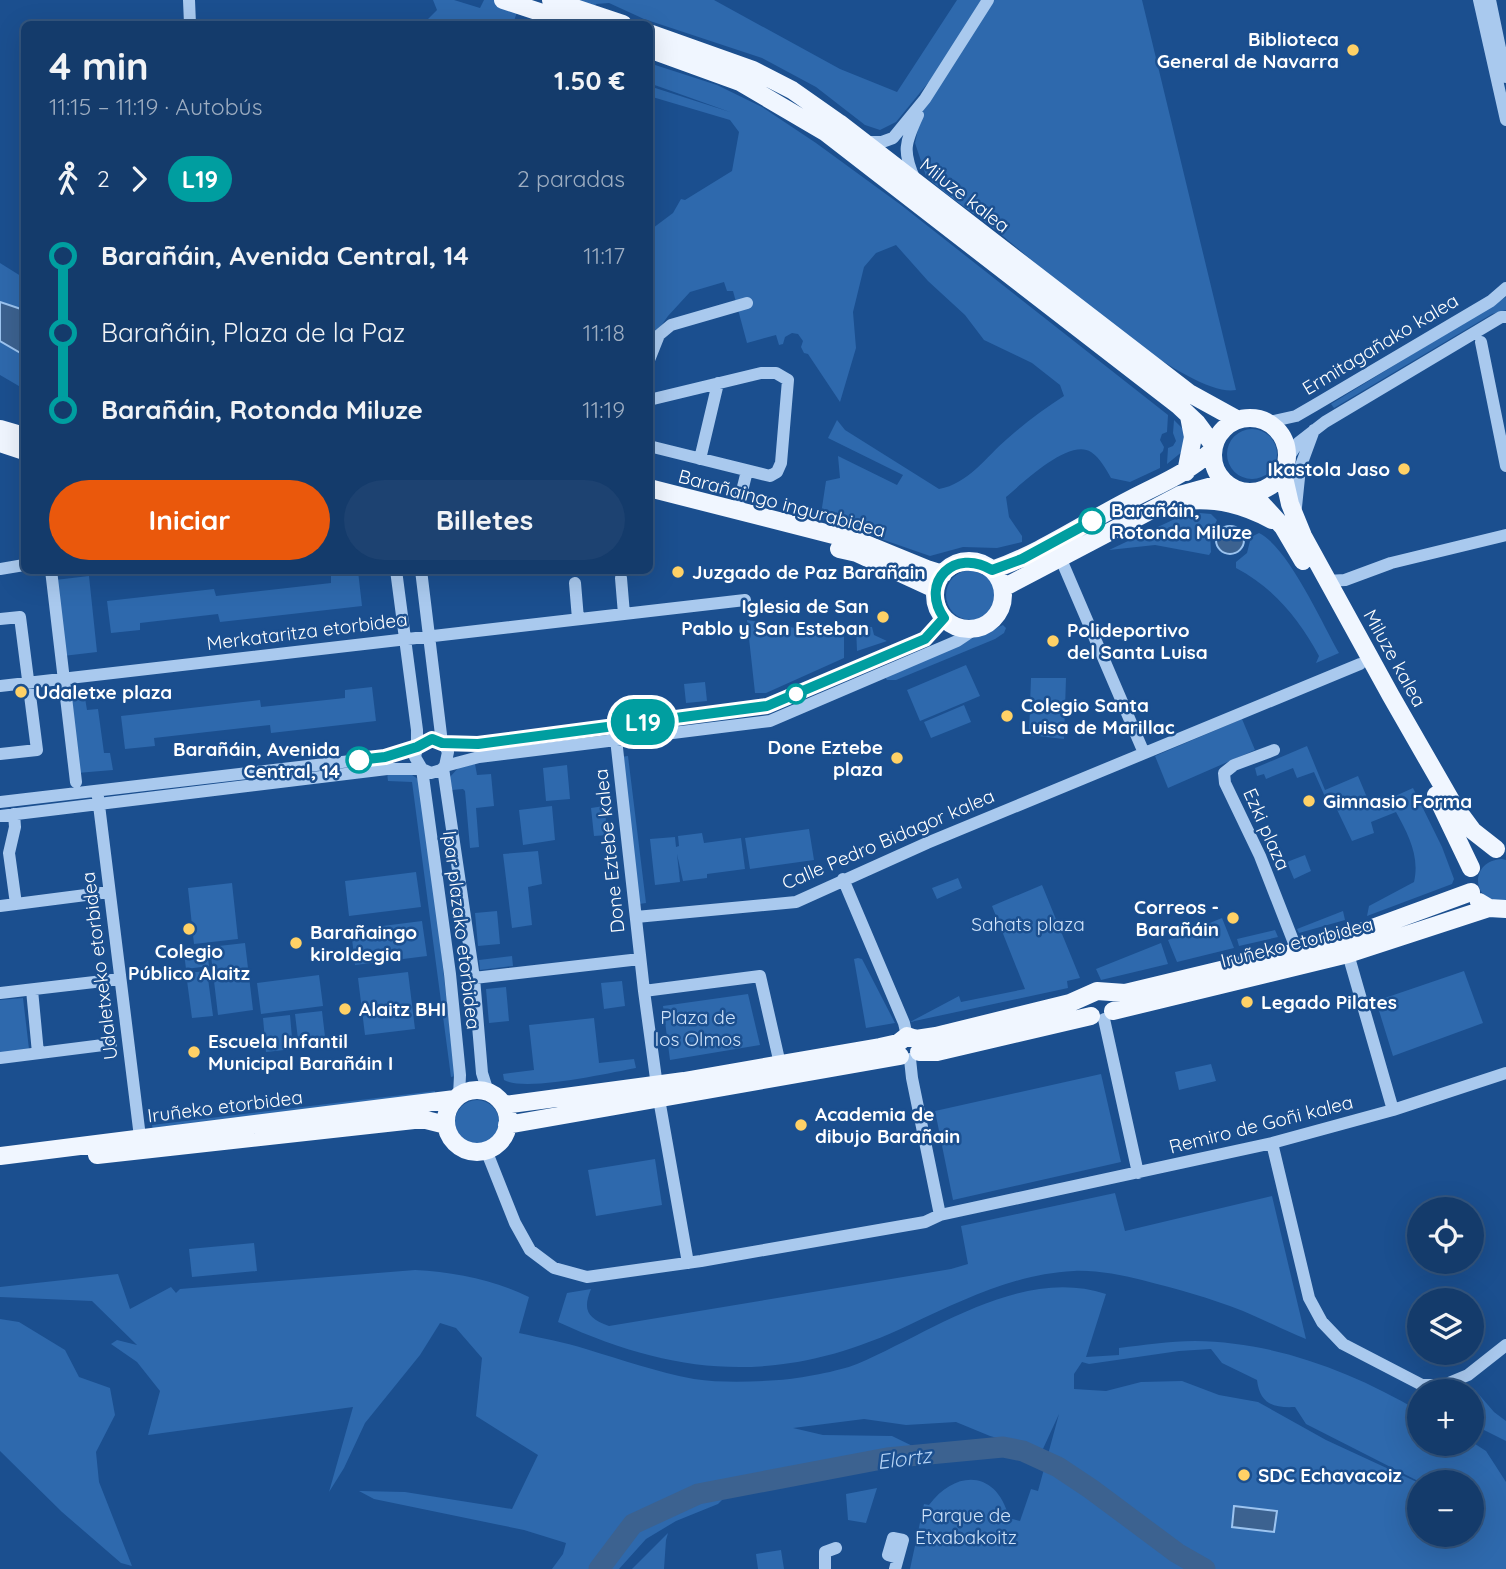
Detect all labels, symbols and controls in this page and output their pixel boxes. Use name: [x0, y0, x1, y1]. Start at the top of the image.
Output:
place label: Biblioteca General de Navarra: [1157, 27, 1339, 73]
text: 4 min: [49, 42, 149, 90]
marker: Biblioteca General de Navarra: [1345, 42, 1361, 58]
text: 1.50 €: [554, 64, 625, 97]
text: 11:15 – 11:19 · Autobús: [49, 92, 263, 121]
street label: Miluze kalea: [915, 152, 1015, 238]
icon: walk: [49, 160, 87, 198]
icon: forward: [120, 160, 158, 198]
text: 2: [97, 164, 110, 193]
text: L19: [182, 164, 218, 194]
text: 2 paradas: [517, 164, 625, 193]
text: Barañáin, Avenida Central, 14: [101, 239, 469, 272]
text: 11:17: [583, 241, 625, 270]
street label: Ermitagañako kalea: [1298, 288, 1462, 400]
text: Barañáin, Plaza de la Paz: [101, 316, 405, 349]
text: 11:18: [583, 318, 625, 347]
text: Barañáin, Rotonda Miluze: [101, 393, 423, 426]
text: 11:19: [582, 395, 625, 424]
place label: Ikastola Jaso: [1268, 457, 1390, 481]
marker: Ikastola Jaso: [1396, 461, 1412, 477]
street label: Barañaingo ingurabidea: [676, 464, 888, 542]
button: Iniciar: [49, 480, 330, 560]
button: Billetes: [344, 480, 625, 560]
place label: Barañáin, Rotonda Miluze: [1111, 498, 1252, 544]
marker: Barañáin, Rotonda Miluze: [1079, 508, 1105, 534]
place label: Juzgado de Paz Barañain: [692, 560, 926, 584]
marker: Juzgado de Paz Barañain: [670, 564, 686, 580]
place label: Iglesia de San Pablo y San Esteban: [681, 594, 869, 640]
street label: Miluze kalea: [1358, 605, 1432, 711]
street label: Merkataritza etorbidea: [205, 607, 409, 655]
marker: Iglesia de San Pablo y San Esteban: [875, 609, 891, 625]
place label: Polideportivo del Santa Luisa: [1067, 618, 1208, 664]
marker: Polideportivo del Santa Luisa: [1045, 633, 1061, 649]
place label: Udaletxe plaza: [35, 680, 172, 704]
marker: Udaletxe plaza: [13, 684, 29, 700]
unlabelled marker: [786, 684, 806, 704]
place label: Colegio Santa Luisa de Marillac: [1021, 693, 1175, 739]
line badge: L19: [603, 699, 683, 745]
text: L19: [625, 707, 661, 737]
marker: Colegio Santa Luisa de Marillac: [999, 708, 1015, 724]
place label: Done Eztebe plaza: [767, 735, 883, 781]
place label: Barañáin, Avenida Central, 14: [173, 737, 340, 783]
marker: Barañáin, Avenida Central, 14: [346, 747, 372, 773]
marker: Done Eztebe plaza: [889, 750, 905, 766]
street label: Done Eztebe kalea: [588, 768, 630, 934]
street label: Calle Pedro Bidagor kalea: [778, 783, 998, 895]
street label: Ezki plaza: [1238, 784, 1296, 874]
place label: Gimnasio Forma: [1323, 789, 1472, 813]
marker: Gimnasio Forma: [1301, 793, 1317, 809]
street label: Ipar plazako etorbidea: [438, 829, 486, 1031]
street label: Udaletxeko etorbidea: [76, 871, 122, 1061]
place label: Correos - Barañáin: [1134, 895, 1219, 941]
marker: Correos - Barañáin: [1225, 910, 1241, 926]
street label: Iruñeko etorbidea: [1218, 911, 1376, 973]
park label: Sahats plaza: [971, 912, 1085, 936]
place label: Barañaingo kiroldegia: [310, 920, 417, 966]
marker: Colegio Público Alaitz: [181, 921, 197, 937]
marker: Barañaingo kiroldegia: [288, 935, 304, 951]
place label: Colegio Público Alaitz: [128, 939, 250, 985]
place label: Legado Pilates: [1261, 990, 1397, 1014]
marker: Legado Pilates: [1239, 994, 1255, 1010]
place label: Alaitz BHI: [359, 997, 446, 1021]
marker: Alaitz BHI: [337, 1001, 353, 1017]
park label: Plaza de los Olmos: [655, 1005, 741, 1051]
place label: Escuela Infantil Municipal Barañáin I: [208, 1029, 393, 1075]
marker: Escuela Infantil Municipal Barañáin I: [186, 1044, 202, 1060]
street label: Iruñeko etorbidea: [146, 1085, 304, 1127]
street label: Remiro de Goñi kalea: [1167, 1090, 1355, 1158]
place label: Academia de dibujo Barañain: [815, 1102, 960, 1148]
marker: Academia de dibujo Barañain: [793, 1117, 809, 1133]
map controls: [1407, 1197, 1484, 1547]
button: locate: [1407, 1197, 1484, 1274]
button: layers: [1407, 1288, 1484, 1365]
button: +: [1407, 1379, 1484, 1456]
water label: Elortz: [875, 1442, 935, 1474]
place label: SDC Echavacoiz: [1258, 1463, 1402, 1487]
marker: SDC Echavacoiz: [1236, 1467, 1252, 1483]
button: −: [1407, 1470, 1484, 1547]
park label: Parque de Etxabakoitz: [915, 1503, 1017, 1549]

